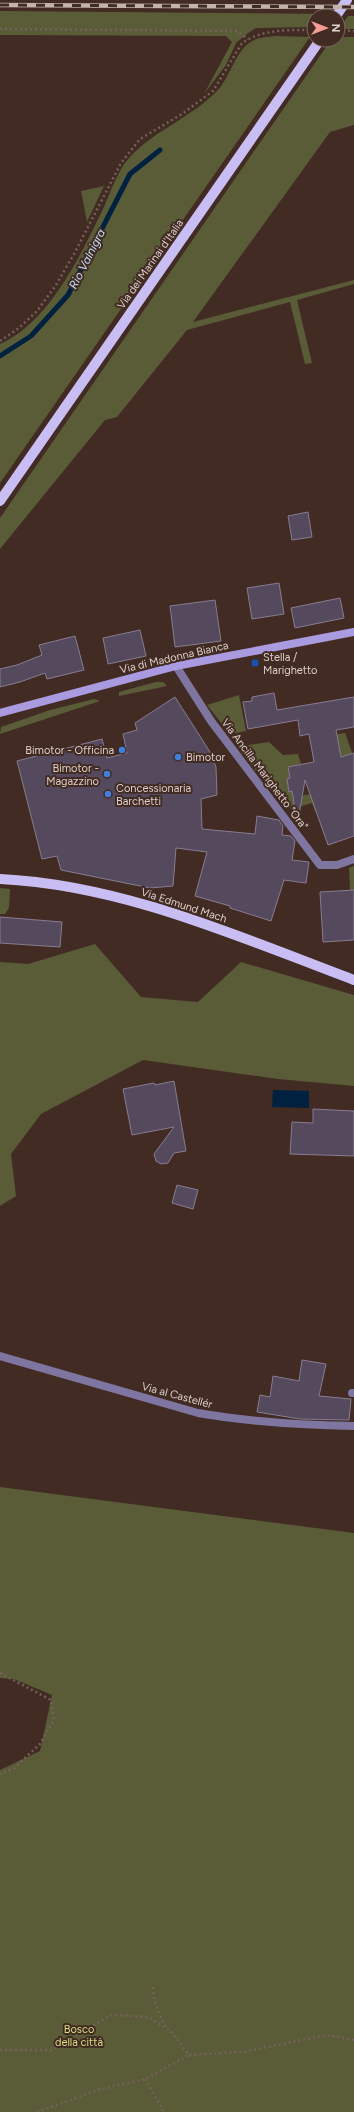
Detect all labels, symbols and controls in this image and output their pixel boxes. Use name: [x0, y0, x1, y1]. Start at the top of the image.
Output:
north arrow: [306, 8, 346, 48]
text: N: [329, 24, 342, 32]
street label: Via dei Marinai d'Italia: [115, 217, 186, 312]
water label: Rio Valnigra: [66, 227, 108, 291]
street label: Via di Madonna Bianca: [118, 639, 230, 676]
place label: Stella / Marighetto: [263, 651, 317, 677]
marker: Stella / Marighetto: [250, 658, 260, 668]
street label: Via Ancilla Marighetto "Ora": [219, 716, 311, 832]
place label: Bimotor - Officina: [25, 744, 114, 757]
marker: Bimotor - Officina: [117, 745, 127, 755]
place label: Bimotor: [186, 751, 226, 764]
marker: Bimotor: [173, 752, 183, 762]
place label: Bimotor - Magazzino: [46, 762, 99, 788]
marker: Bimotor - Magazzino: [102, 769, 112, 779]
place label: Concessionaria Barchetti: [116, 782, 191, 808]
marker: Concessionaria Barchetti: [103, 789, 113, 799]
street label: Via Edmund Mach: [139, 886, 228, 925]
street label: Via al Castellér: [140, 1380, 214, 1411]
park label: Bosco della città: [55, 2023, 103, 2049]

